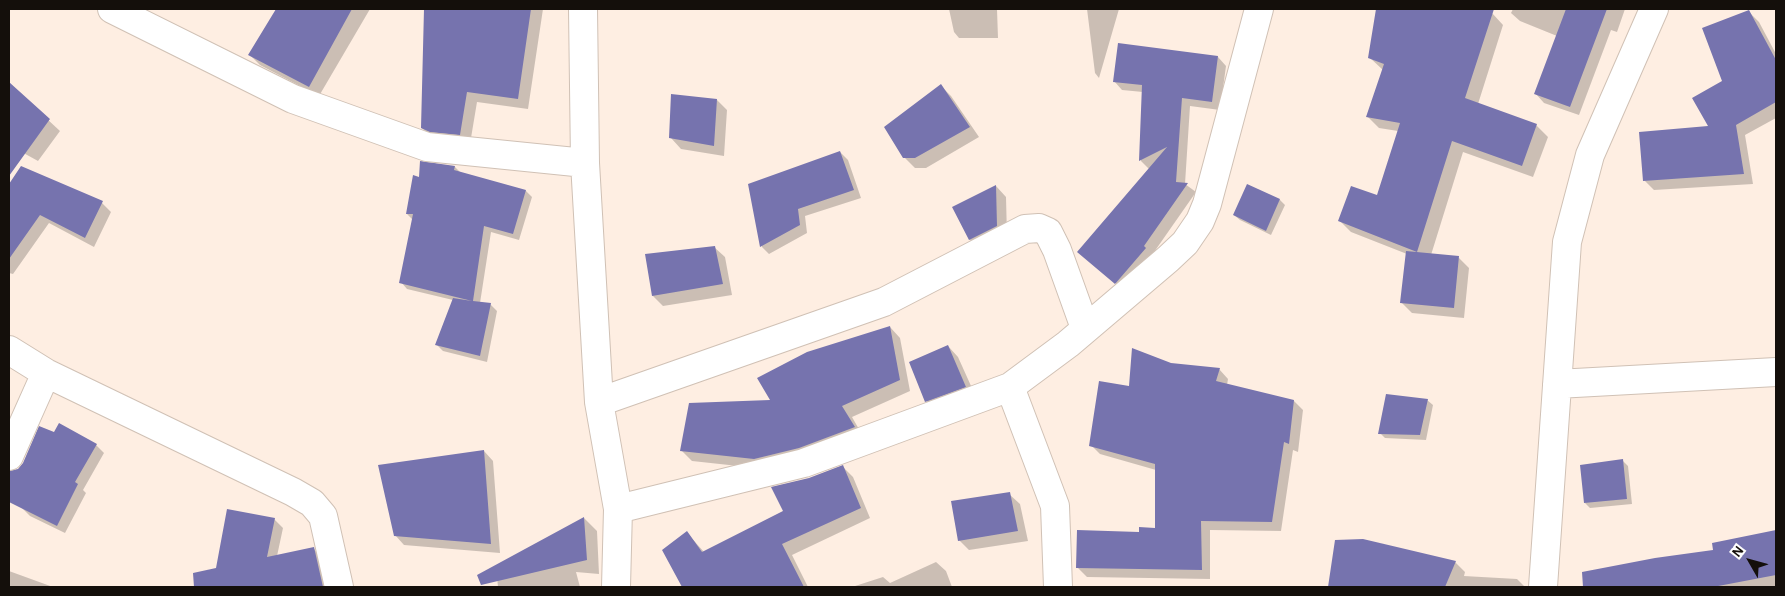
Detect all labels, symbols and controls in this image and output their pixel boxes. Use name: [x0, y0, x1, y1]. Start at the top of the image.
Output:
north arrow: [1725, 536, 1775, 586]
text: N: [1730, 544, 1747, 560]

